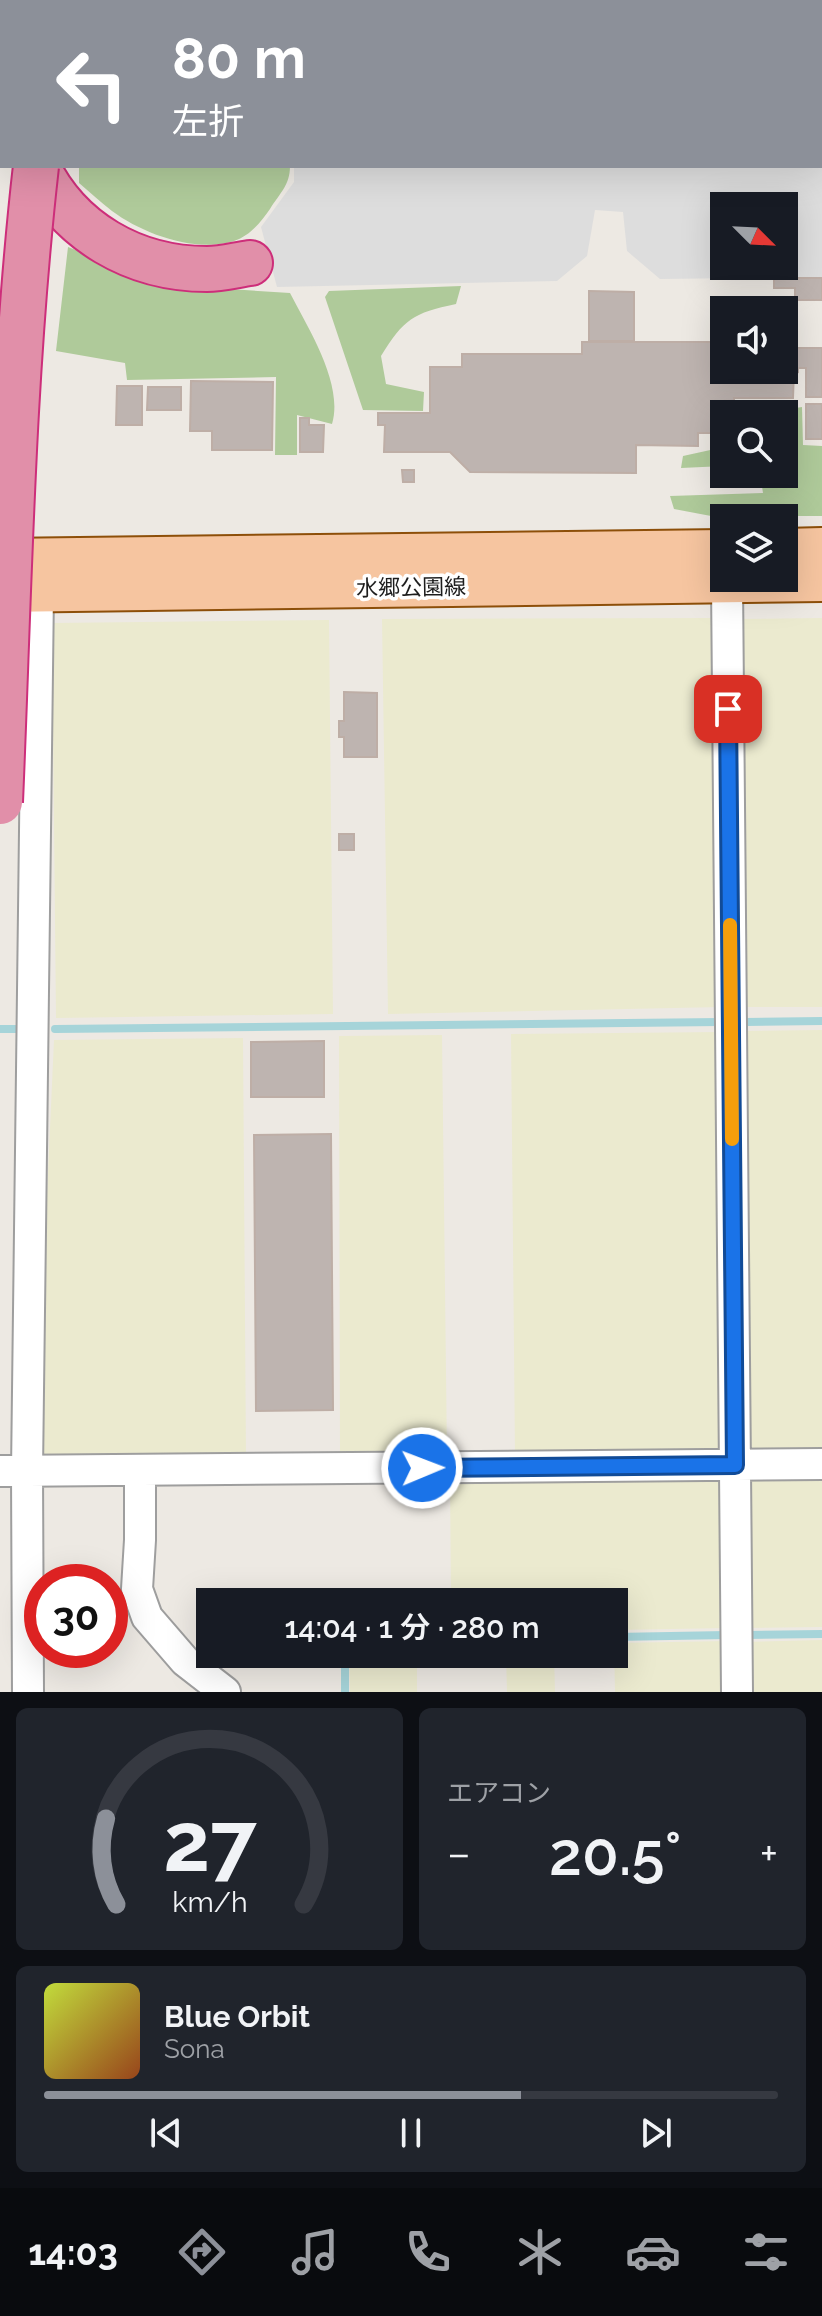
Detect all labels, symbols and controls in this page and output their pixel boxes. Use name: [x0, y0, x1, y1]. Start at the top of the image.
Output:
text: 80 m: [172, 25, 306, 91]
icon: left: [40, 32, 144, 136]
text: 左折: [172, 100, 244, 142]
north arrow: [710, 192, 798, 280]
map controls: [710, 192, 798, 592]
button: sound: [710, 296, 798, 384]
button: search: [710, 400, 798, 488]
button: layers: [710, 504, 798, 592]
street label: 水郷公園線: [356, 573, 466, 601]
pin: [694, 675, 762, 743]
icon: arrive: [706, 687, 750, 731]
position arrow: [380, 1426, 464, 1510]
speed limit sign: 30: [24, 1564, 128, 1668]
text: 14:04 · 1 分 · 280 m: [284, 1610, 540, 1645]
text: エアコン: [447, 1778, 551, 1808]
text: 27: [163, 1793, 257, 1890]
text: 20.5°: [549, 1819, 681, 1889]
text: −: [447, 1828, 471, 1879]
text: +: [760, 1828, 778, 1879]
text: km/h: [172, 1885, 247, 1919]
text: Blue Orbit: [164, 1999, 310, 2034]
text: Sona: [164, 2034, 225, 2064]
icon: previous: [144, 2111, 188, 2155]
icon: pause: [389, 2111, 433, 2155]
icon: next: [634, 2111, 678, 2155]
icon: directions: [174, 2224, 230, 2280]
icon: music: [287, 2224, 343, 2280]
icon: phone: [400, 2224, 456, 2280]
icon: climate: [512, 2224, 568, 2280]
icon: car: [625, 2224, 681, 2280]
icon: filters: [738, 2224, 794, 2280]
text: 14:03: [28, 2231, 118, 2273]

